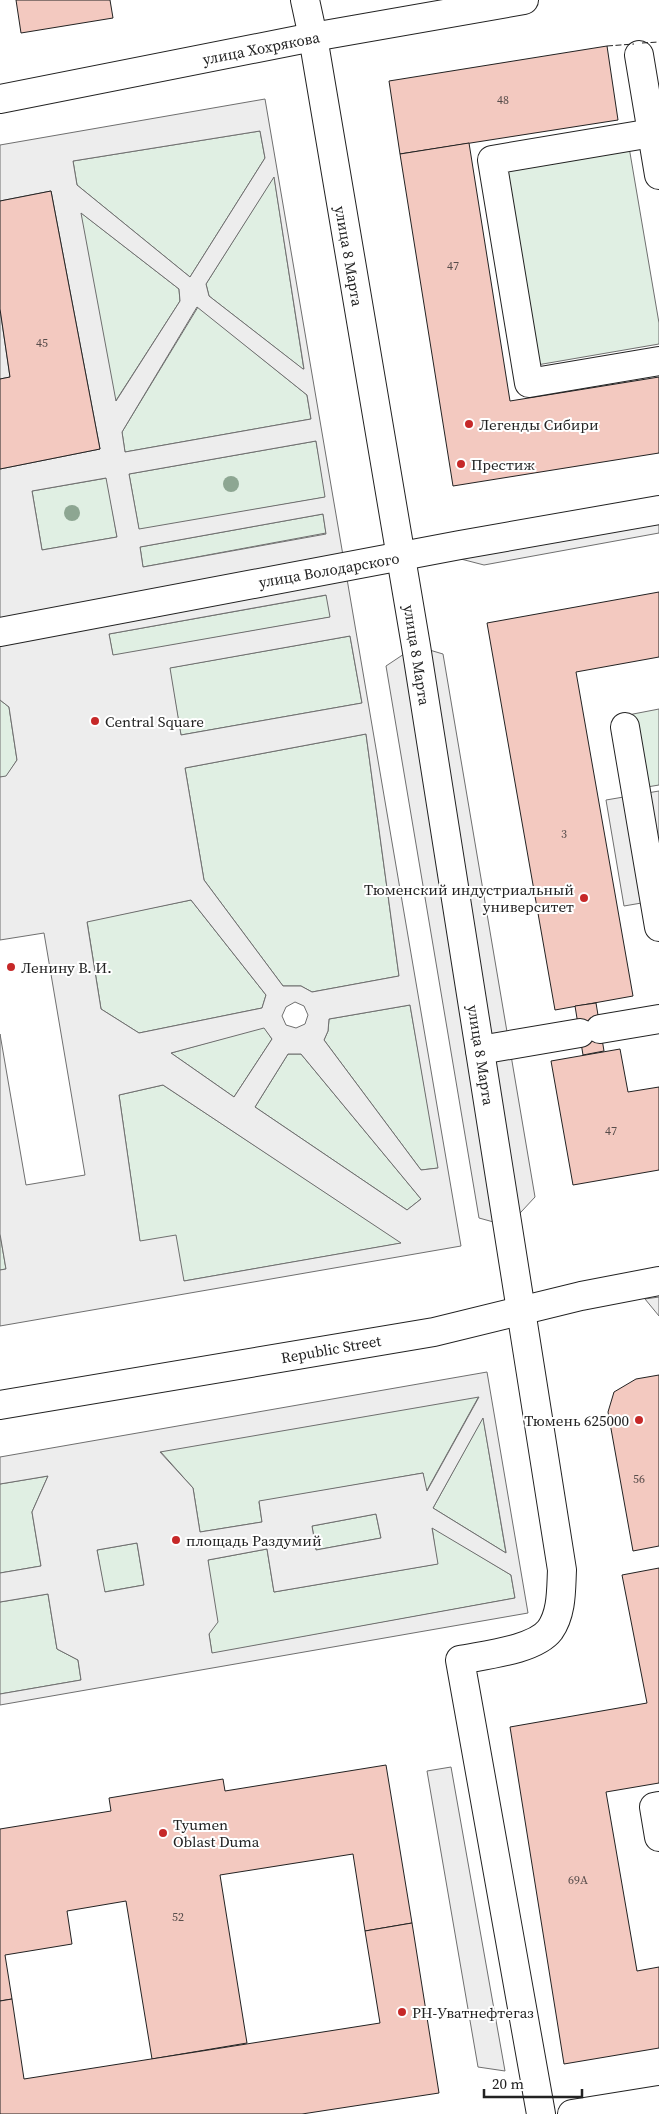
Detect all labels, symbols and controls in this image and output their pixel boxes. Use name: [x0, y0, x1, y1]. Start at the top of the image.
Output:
street label: улица Хохрякова: [201, 26, 322, 70]
house number: 48: [497, 92, 509, 108]
street label: улица 8 Марта: [330, 204, 368, 308]
house number: 47: [447, 258, 459, 274]
house number: 45: [36, 335, 48, 351]
place label: Легенды Сибири: [479, 414, 599, 435]
marker: Легенды Сибири: [463, 418, 475, 430]
place label: Престиж: [471, 454, 535, 475]
marker: Престиж: [455, 458, 467, 470]
street label: улица Володарского: [257, 547, 401, 593]
street label: улица 8 Марта: [399, 603, 435, 707]
place label: Central Square: [105, 711, 204, 732]
marker: Central Square: [89, 715, 101, 727]
house number: 3: [561, 826, 567, 842]
place label: Тюменский индустриальный университет: [364, 879, 574, 917]
marker: Тюменский индустриальный университет: [578, 892, 590, 904]
place label: Ленину В. И.: [21, 957, 112, 978]
marker: Ленину В. И.: [5, 961, 17, 973]
street label: улица 8 Марта: [463, 1003, 499, 1107]
house number: 47: [605, 1123, 617, 1139]
street label: Republic Street: [279, 1330, 383, 1368]
place label: Тюмень 625000: [524, 1410, 629, 1431]
marker: Тюмень 625000: [633, 1414, 645, 1426]
house number: 56: [633, 1471, 645, 1487]
place label: площадь Раздумий: [186, 1530, 322, 1551]
marker: площадь Раздумий: [170, 1534, 182, 1546]
place label: Tyumen Oblast Duma: [173, 1814, 260, 1852]
marker: Tyumen Oblast Duma: [157, 1827, 169, 1839]
house number: 69А: [568, 1872, 588, 1888]
house number: 52: [172, 1909, 184, 1925]
place label: РН-Уватнефтегаз: [412, 2002, 534, 2023]
marker: РН-Уватнефтегаз: [396, 2006, 408, 2018]
scale bar: [484, 2066, 582, 2098]
text: 20 m: [492, 2073, 524, 2094]

